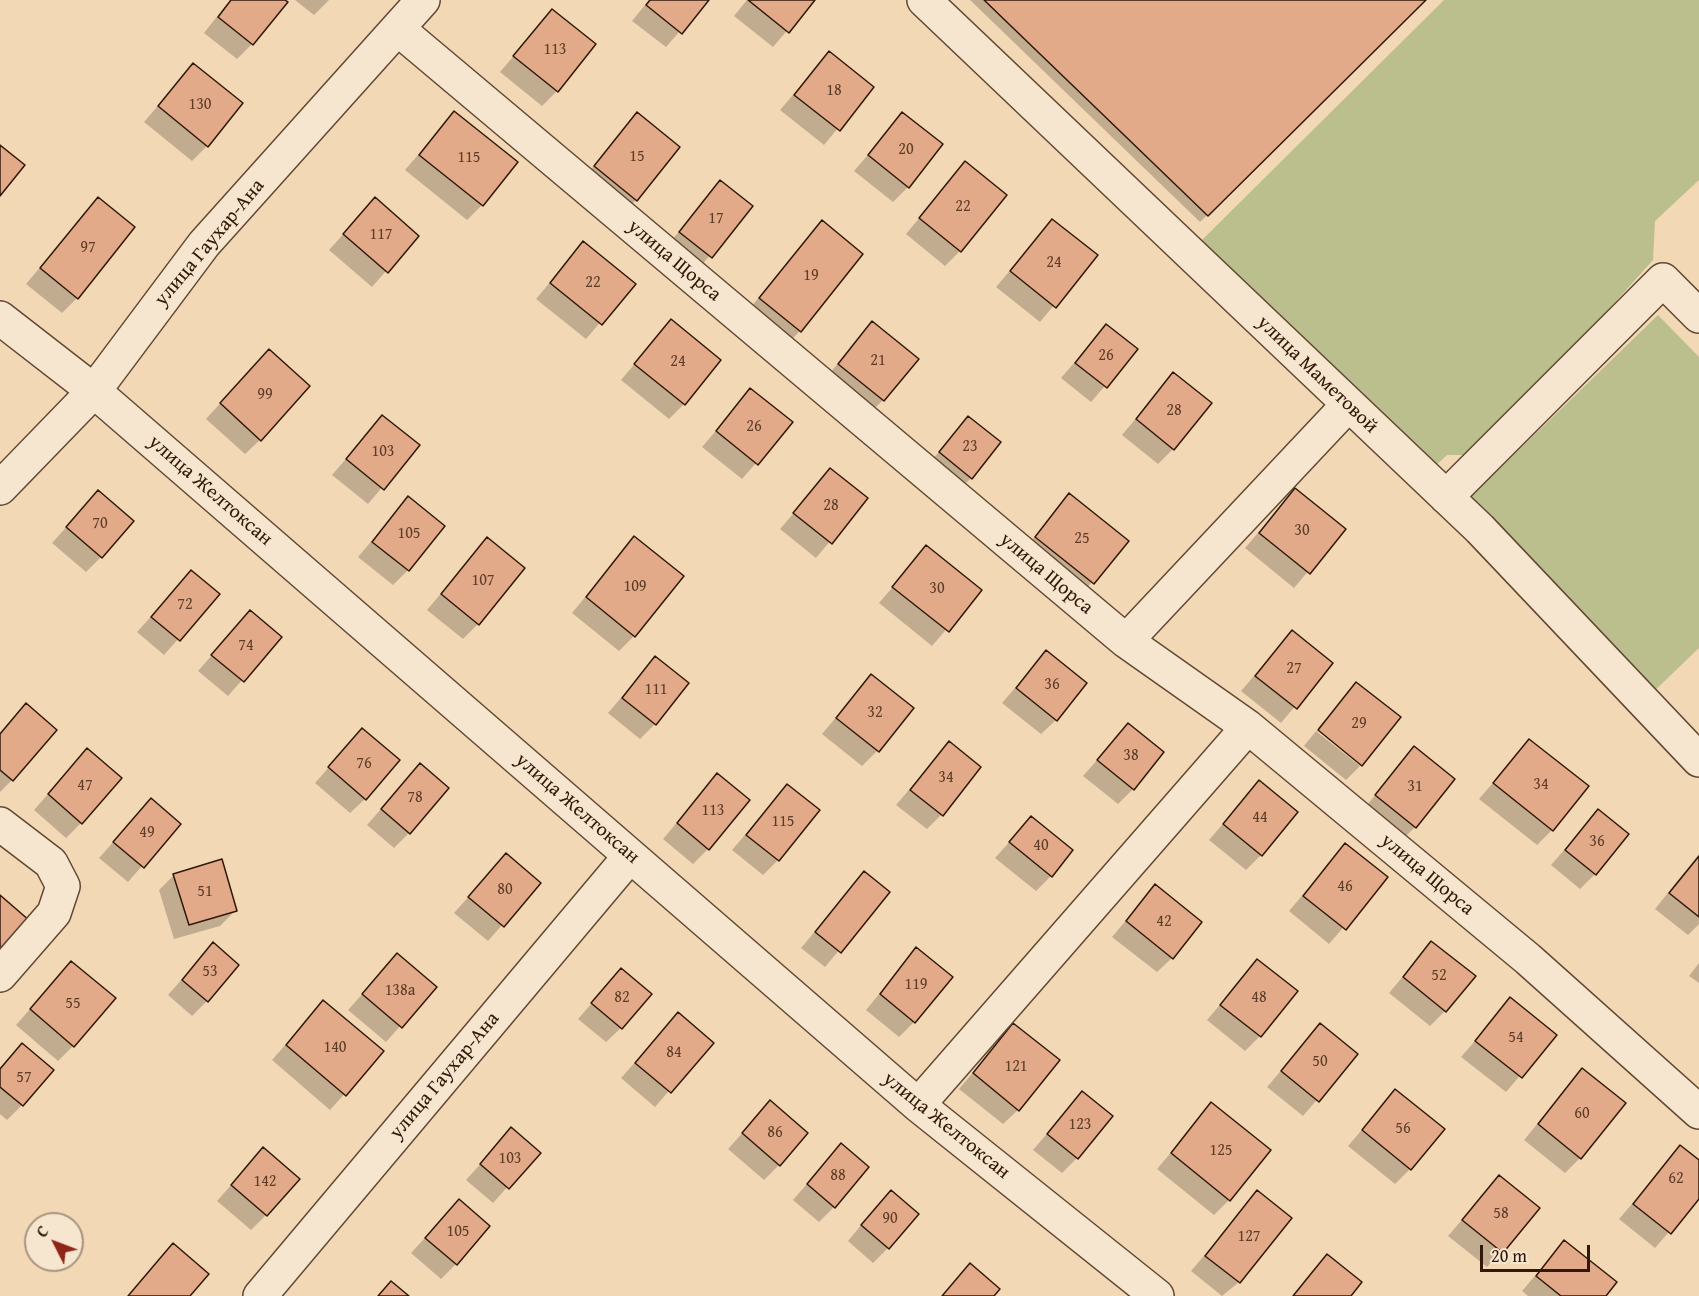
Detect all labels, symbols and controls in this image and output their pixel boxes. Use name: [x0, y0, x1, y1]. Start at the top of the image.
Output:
house number: 113: [543, 40, 567, 60]
house number: 18: [826, 81, 842, 101]
house number: 130: [188, 95, 212, 115]
house number: 20: [898, 140, 914, 160]
house number: 15: [629, 147, 645, 167]
house number: 115: [457, 148, 481, 168]
street label: улица Гаухар-Ана: [150, 175, 270, 311]
house number: 22: [955, 197, 971, 217]
house number: 17: [708, 209, 724, 229]
street label: улица Щорса: [622, 215, 726, 307]
house number: 117: [369, 225, 393, 245]
house number: 97: [80, 238, 96, 258]
house number: 24: [1046, 253, 1062, 273]
house number: 19: [803, 266, 819, 286]
house number: 22: [585, 273, 601, 293]
street label: улица Маметовой: [1251, 311, 1383, 439]
house number: 26: [1098, 346, 1114, 366]
house number: 21: [870, 351, 886, 371]
house number: 24: [670, 352, 686, 372]
house number: 99: [257, 385, 273, 405]
house number: 28: [1166, 401, 1182, 421]
house number: 26: [746, 417, 762, 437]
street label: улица Желтоксан: [143, 430, 277, 552]
house number: 23: [962, 437, 978, 457]
house number: 103: [371, 442, 395, 462]
house number: 28: [823, 496, 839, 516]
house number: 70: [92, 514, 108, 534]
house number: 30: [1294, 521, 1310, 541]
house number: 105: [397, 524, 421, 544]
street label: улица Щорса: [994, 528, 1098, 620]
house number: 25: [1074, 529, 1090, 549]
house number: 107: [471, 571, 495, 591]
house number: 109: [623, 577, 647, 597]
house number: 30: [929, 579, 945, 599]
house number: 72: [177, 595, 193, 615]
house number: 74: [238, 636, 254, 656]
house number: 27: [1286, 659, 1302, 679]
house number: 36: [1044, 675, 1060, 695]
house number: 111: [644, 680, 668, 700]
house number: 32: [867, 703, 883, 723]
house number: 29: [1351, 714, 1367, 734]
house number: 38: [1123, 746, 1139, 766]
street label: улица Желтоксан: [510, 748, 644, 870]
house number: 76: [356, 754, 372, 774]
house number: 34: [938, 768, 954, 788]
house number: 34: [1533, 775, 1549, 795]
house number: 47: [77, 776, 93, 796]
house number: 31: [1407, 777, 1423, 797]
house number: 78: [407, 788, 423, 808]
house number: 113: [701, 801, 725, 821]
house number: 44: [1252, 808, 1268, 828]
house number: 115: [771, 812, 795, 832]
house number: 49: [139, 823, 155, 843]
street label: улица Щорса: [1375, 829, 1479, 921]
house number: 36: [1589, 832, 1605, 852]
house number: 40: [1033, 836, 1049, 856]
house number: 46: [1337, 877, 1353, 897]
house number: 80: [497, 880, 513, 900]
house number: 51: [197, 882, 213, 902]
house number: 42: [1156, 912, 1172, 932]
house number: 53: [202, 962, 218, 982]
house number: 52: [1431, 966, 1447, 986]
house number: 119: [904, 975, 928, 995]
house number: 138а: [385, 981, 415, 1001]
house number: 82: [614, 988, 630, 1008]
house number: 48: [1251, 988, 1267, 1008]
house number: 55: [65, 994, 81, 1014]
street label: улица Гаухар-Ана: [385, 1008, 505, 1144]
house number: 54: [1508, 1028, 1524, 1048]
house number: 140: [323, 1038, 347, 1058]
house number: 84: [666, 1043, 682, 1063]
house number: 50: [1312, 1052, 1328, 1072]
house number: 121: [1004, 1057, 1028, 1077]
street label: улица Желтоксан: [877, 1067, 1015, 1185]
house number: 57: [16, 1068, 32, 1088]
house number: 60: [1574, 1104, 1590, 1124]
house number: 123: [1068, 1115, 1092, 1135]
house number: 56: [1395, 1119, 1411, 1139]
house number: 86: [767, 1123, 783, 1143]
house number: 125: [1209, 1141, 1233, 1161]
house number: 103: [498, 1149, 522, 1169]
house number: 88: [830, 1166, 846, 1186]
house number: 62: [1668, 1169, 1684, 1189]
house number: 142: [253, 1172, 277, 1192]
house number: 58: [1493, 1204, 1509, 1224]
house number: 90: [882, 1209, 898, 1229]
north arrow: [24, 1212, 84, 1272]
text: С: [30, 1220, 54, 1243]
house number: 105: [446, 1222, 470, 1242]
house number: 127: [1237, 1227, 1261, 1247]
scale bar: [1483, 1233, 1592, 1271]
text: 20 m: [1491, 1242, 1527, 1269]

